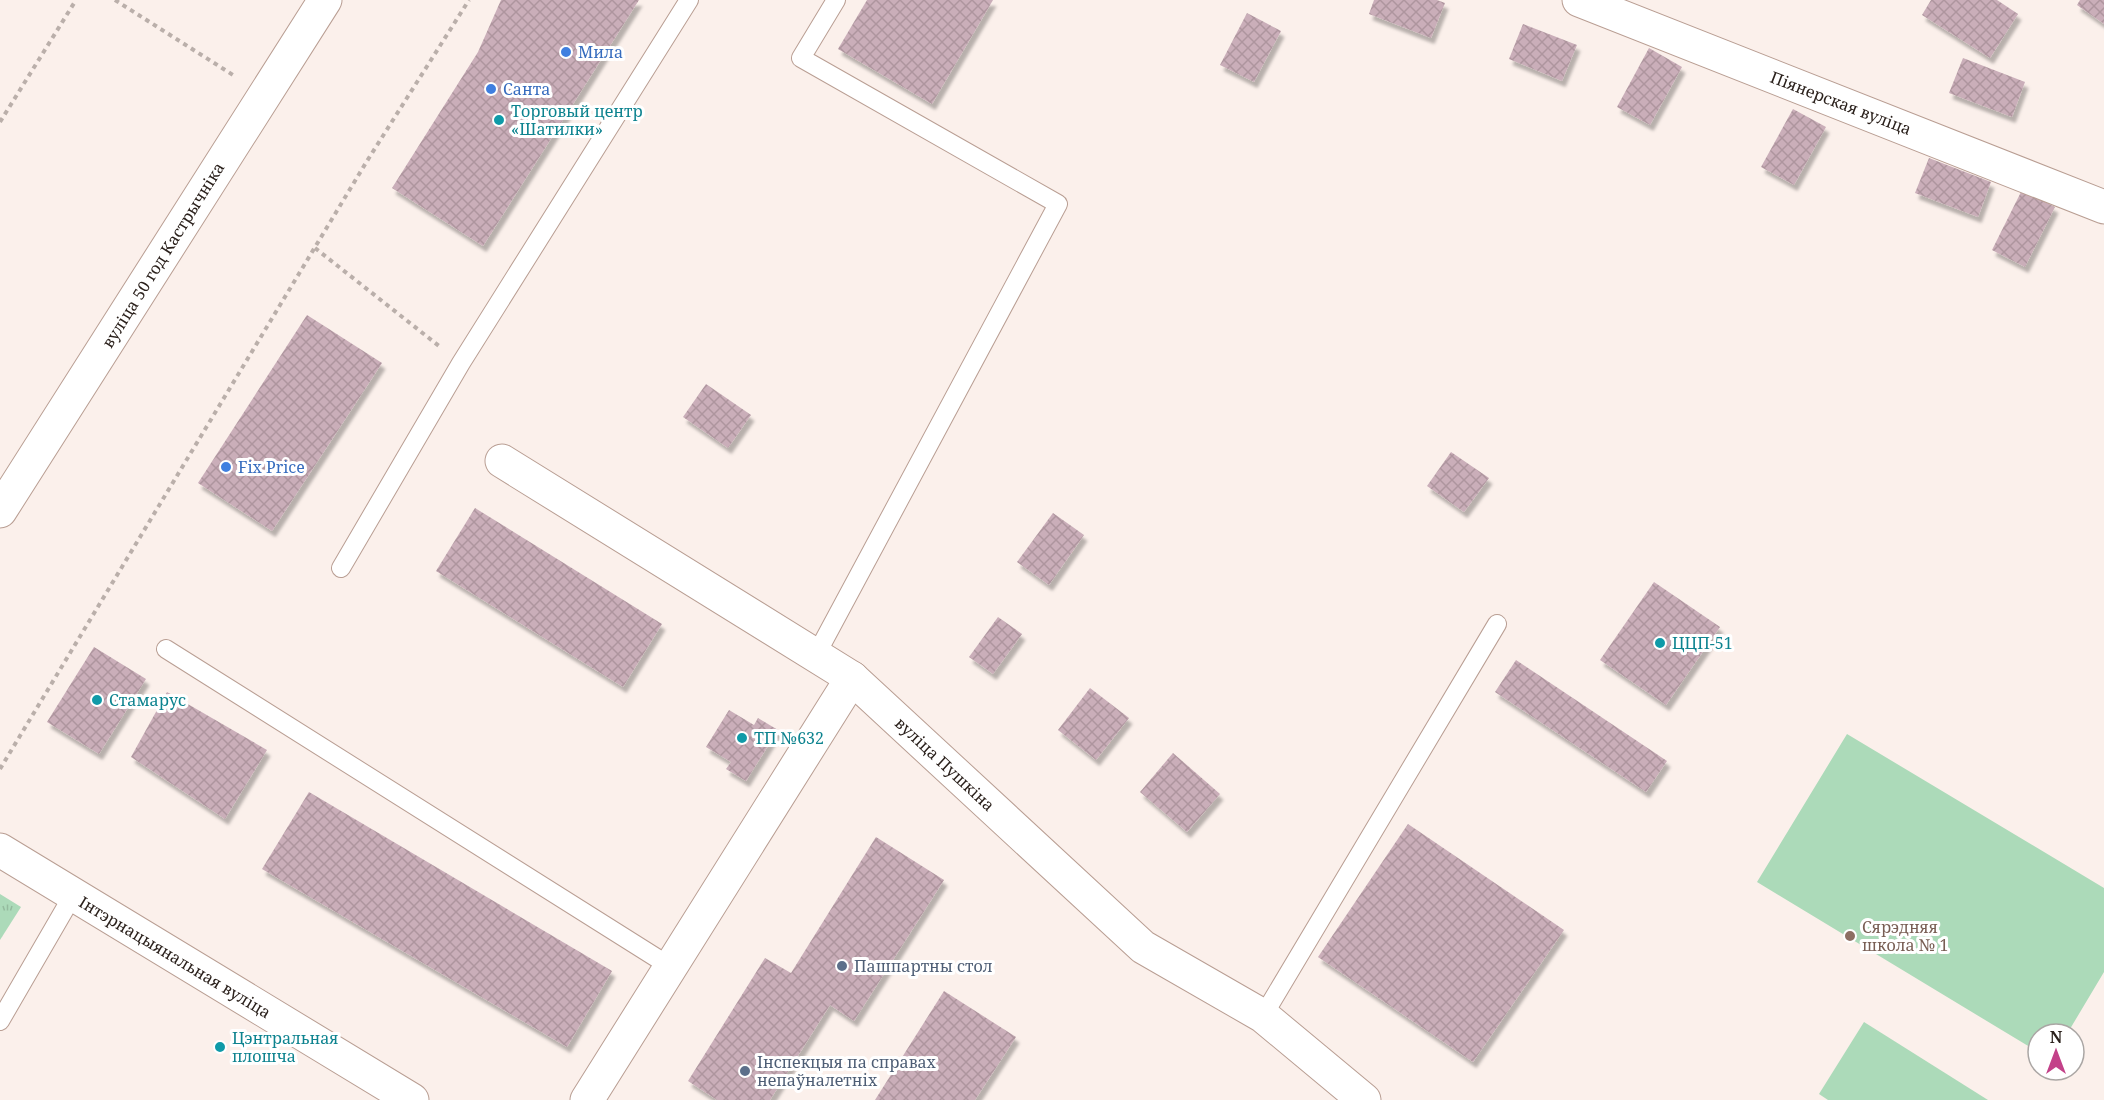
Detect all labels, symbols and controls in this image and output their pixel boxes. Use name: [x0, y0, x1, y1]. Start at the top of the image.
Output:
place label: Мила: [578, 41, 623, 63]
marker: Мила: [559, 45, 573, 59]
street label: Піянерская вуліца: [1767, 66, 1915, 140]
place label: Санта: [503, 78, 550, 100]
marker: Санта: [484, 82, 498, 96]
place label: Торговый центр «Шатилки»: [511, 100, 643, 140]
marker: Торговый центр «Шатилки»: [492, 113, 506, 127]
street label: вуліца 50 год Кастрычніка: [97, 158, 229, 352]
place label: Fix Price: [238, 456, 305, 478]
marker: Fix Price: [219, 460, 233, 474]
place label: ЦЦП-51: [1672, 632, 1733, 654]
marker: ЦЦП-51: [1653, 636, 1667, 650]
place label: Стамарус: [109, 689, 186, 711]
marker: Стамарус: [90, 693, 104, 707]
street label: вуліца Пушкіна: [890, 712, 1000, 816]
place label: ТП №632: [754, 727, 824, 749]
marker: ТП №632: [735, 731, 749, 745]
street label: Інтэрнацыянальная вуліца: [75, 891, 275, 1023]
place label: Сярэдняя школа № 1: [1862, 916, 1948, 956]
marker: Сярэдняя школа № 1: [1843, 929, 1857, 943]
place label: Пашпартны стол: [854, 955, 993, 977]
marker: Пашпартны стол: [835, 959, 849, 973]
north arrow: [2026, 1022, 2086, 1082]
text: N: [2050, 1026, 2063, 1048]
place label: Цэнтральная плошча: [232, 1027, 338, 1067]
marker: Цэнтральная плошча: [213, 1040, 227, 1054]
place label: Інспекцыя па справах непаўналетніх: [757, 1051, 937, 1091]
marker: Інспекцыя па справах непаўналетніх: [738, 1064, 752, 1078]

